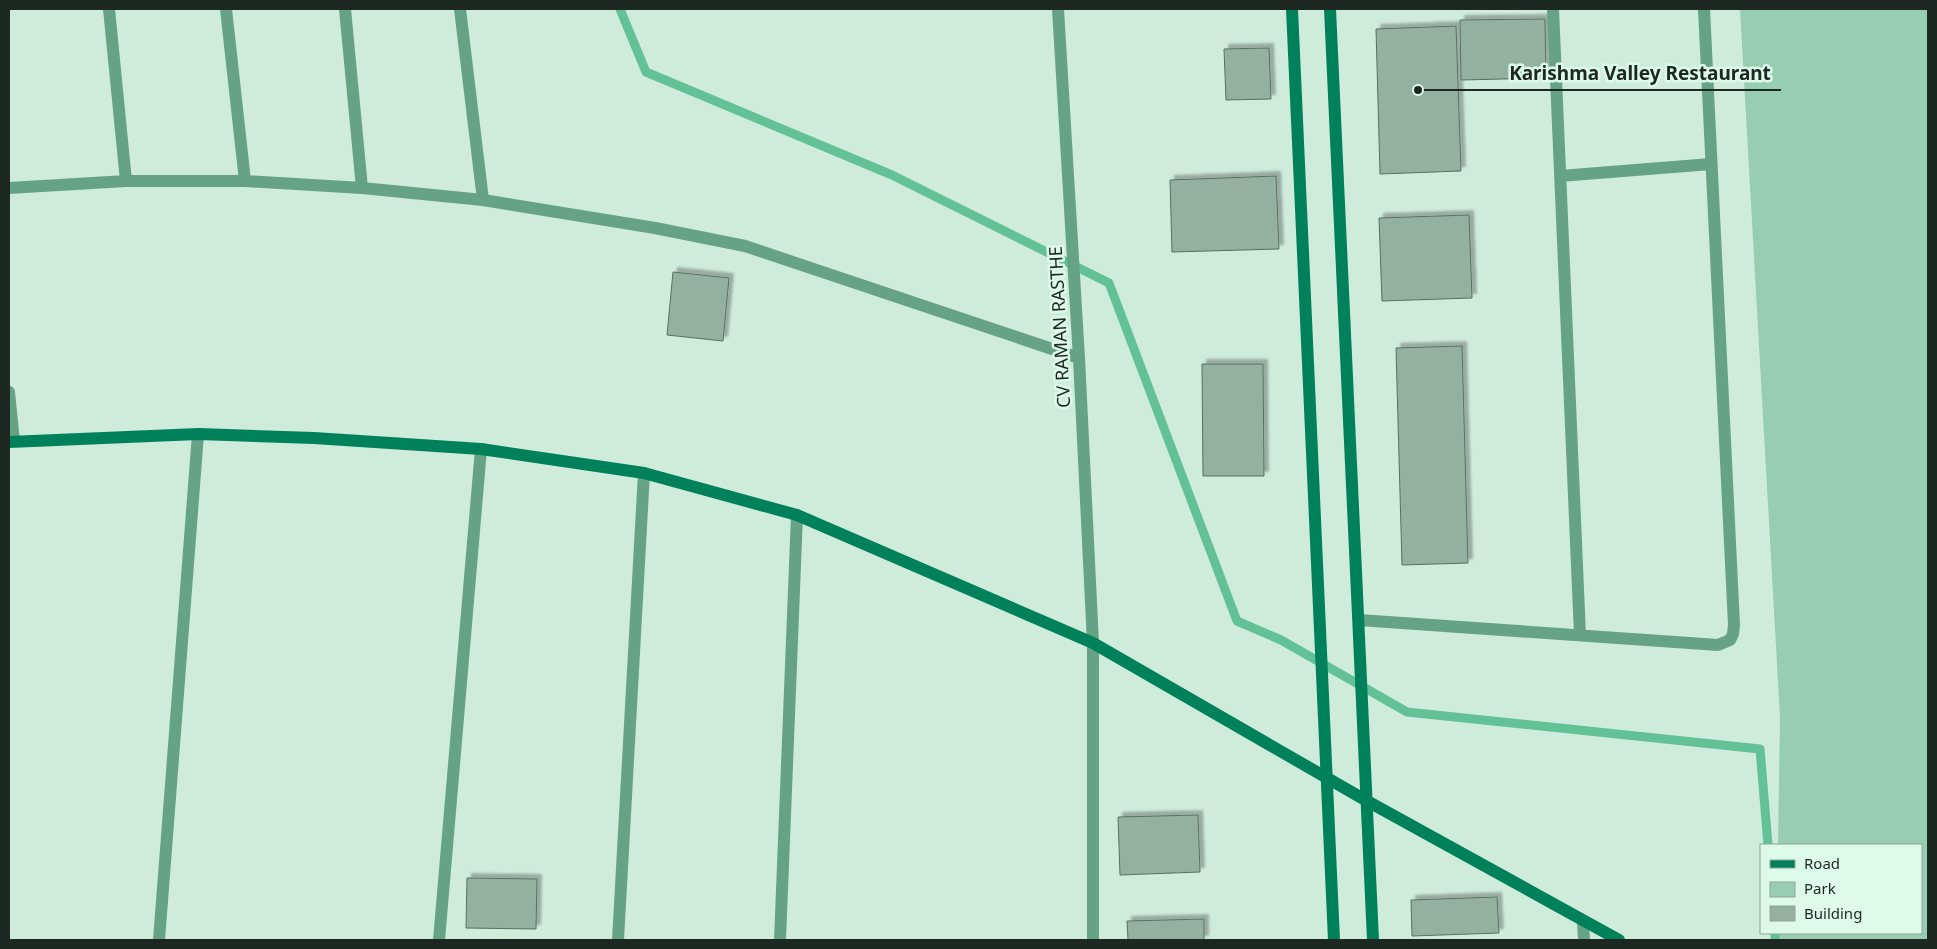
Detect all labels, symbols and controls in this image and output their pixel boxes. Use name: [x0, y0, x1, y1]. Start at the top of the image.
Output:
callout: Karishma Valley Restaurant: [1499, 56, 1781, 90]
text: Karishma Valley Restaurant: [1509, 60, 1771, 86]
street label: CV RAMAN RASTHE: [1043, 246, 1075, 408]
legend: [1760, 844, 1922, 934]
text: Road: [1804, 853, 1840, 873]
text: Park: [1804, 878, 1836, 898]
text: Building: [1804, 903, 1862, 923]

